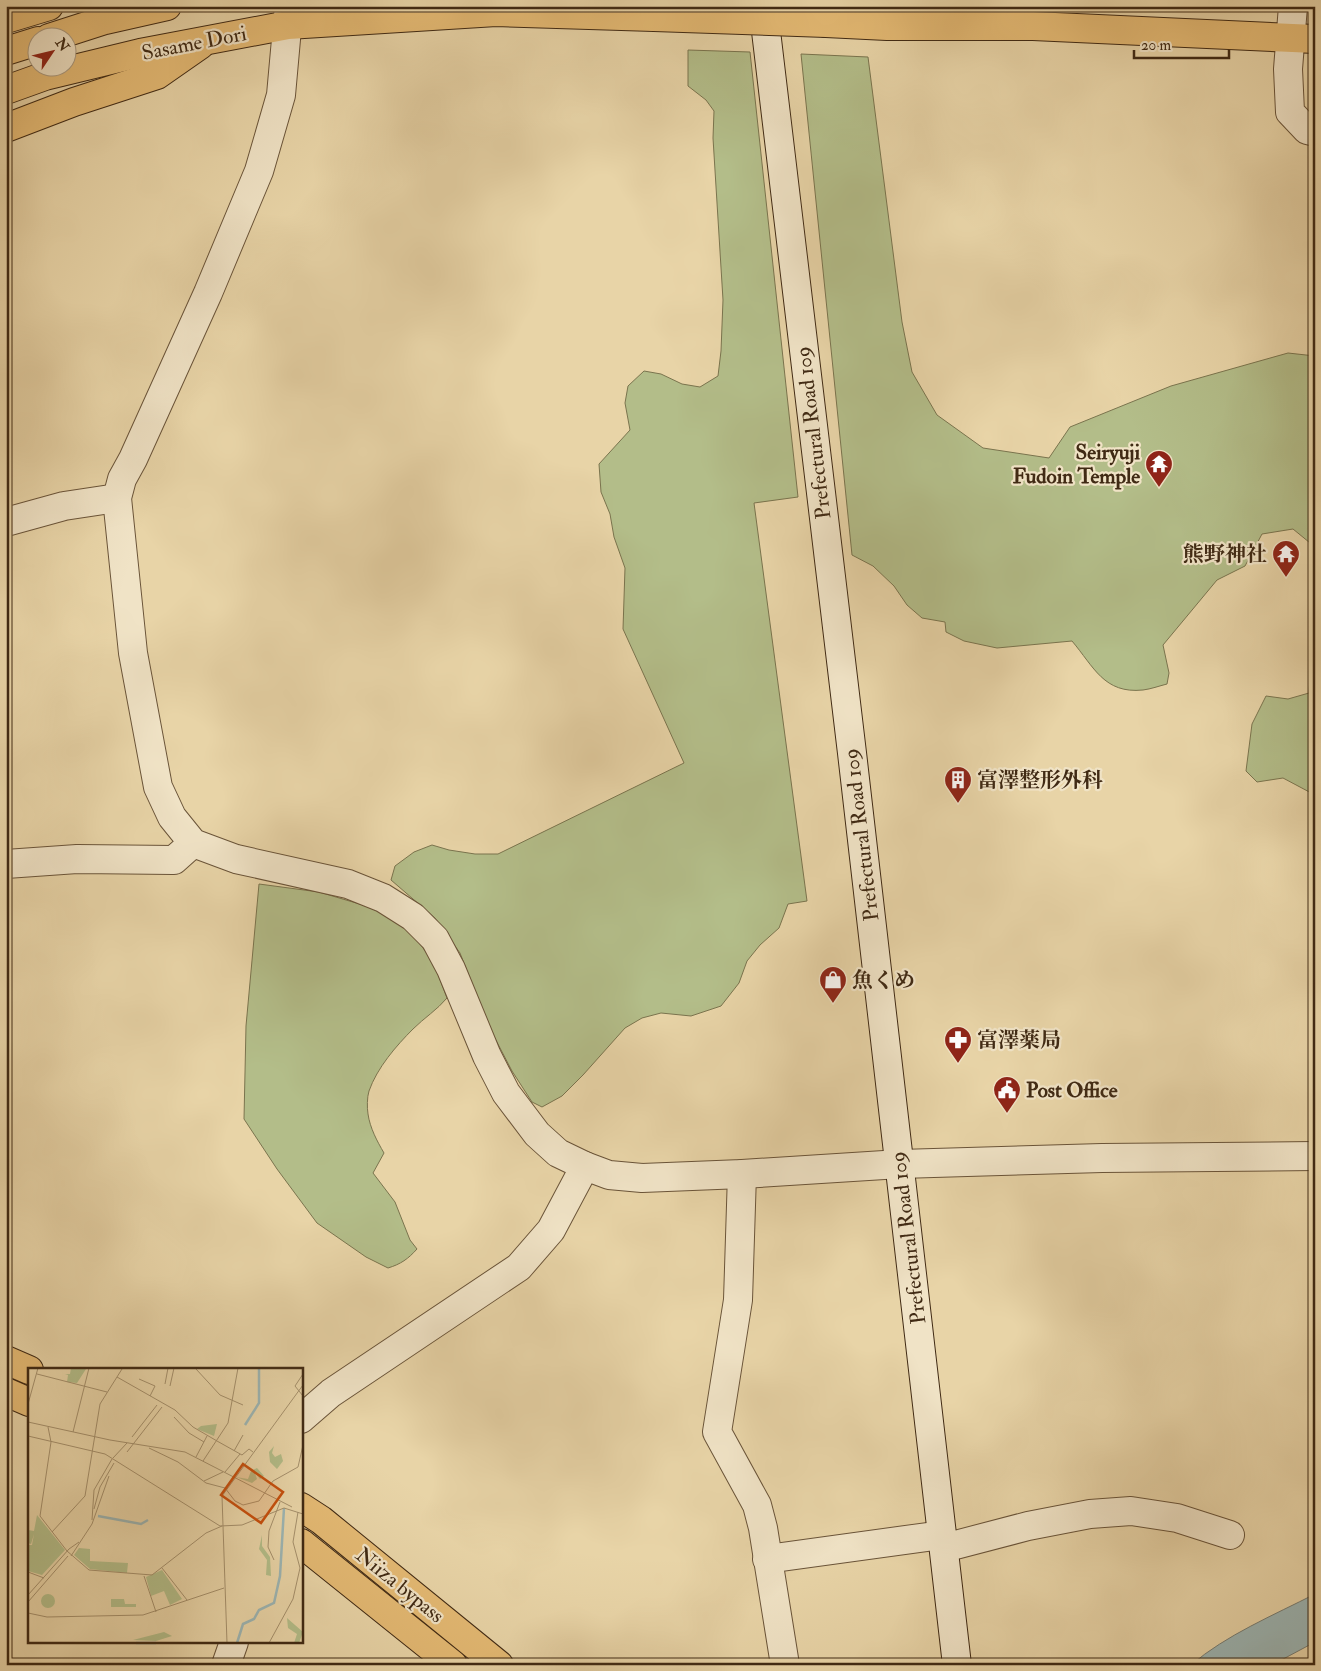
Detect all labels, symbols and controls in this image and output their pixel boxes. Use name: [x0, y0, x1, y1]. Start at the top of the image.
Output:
street label: Sasame Dori: [139, 20, 249, 67]
north arrow: [28, 28, 78, 78]
scale bar: [1134, 28, 1228, 60]
text: N: [51, 34, 73, 55]
text: 20 m: [1141, 36, 1171, 55]
street label: Prefectural Road 109: [790, 345, 837, 521]
place label: Seiryuji Fudoin Temple: [1013, 439, 1140, 490]
temple icon: Seiryuji Fudoin Temple: [1144, 449, 1174, 488]
temple icon: 熊野神社: [1271, 539, 1301, 578]
place label: 熊野神社: [1183, 541, 1267, 568]
street label: Prefectural Road 109: [838, 747, 885, 923]
building icon: 富澤整形外科: [943, 765, 973, 804]
place label: 富澤整形外科: [977, 767, 1103, 794]
shop icon: 魚くめ: [818, 965, 848, 1004]
place label: 魚くめ: [852, 967, 915, 994]
pharmacy icon: 富澤薬局: [943, 1025, 973, 1064]
place label: 富澤薬局: [977, 1027, 1061, 1054]
public building icon: Post Office: [992, 1075, 1022, 1114]
place label: Post Office: [1026, 1077, 1118, 1104]
street label: Prefectural Road 109: [885, 1150, 932, 1326]
inset map: [28, 1368, 302, 1644]
street label: Niiza bypass: [350, 1542, 449, 1629]

